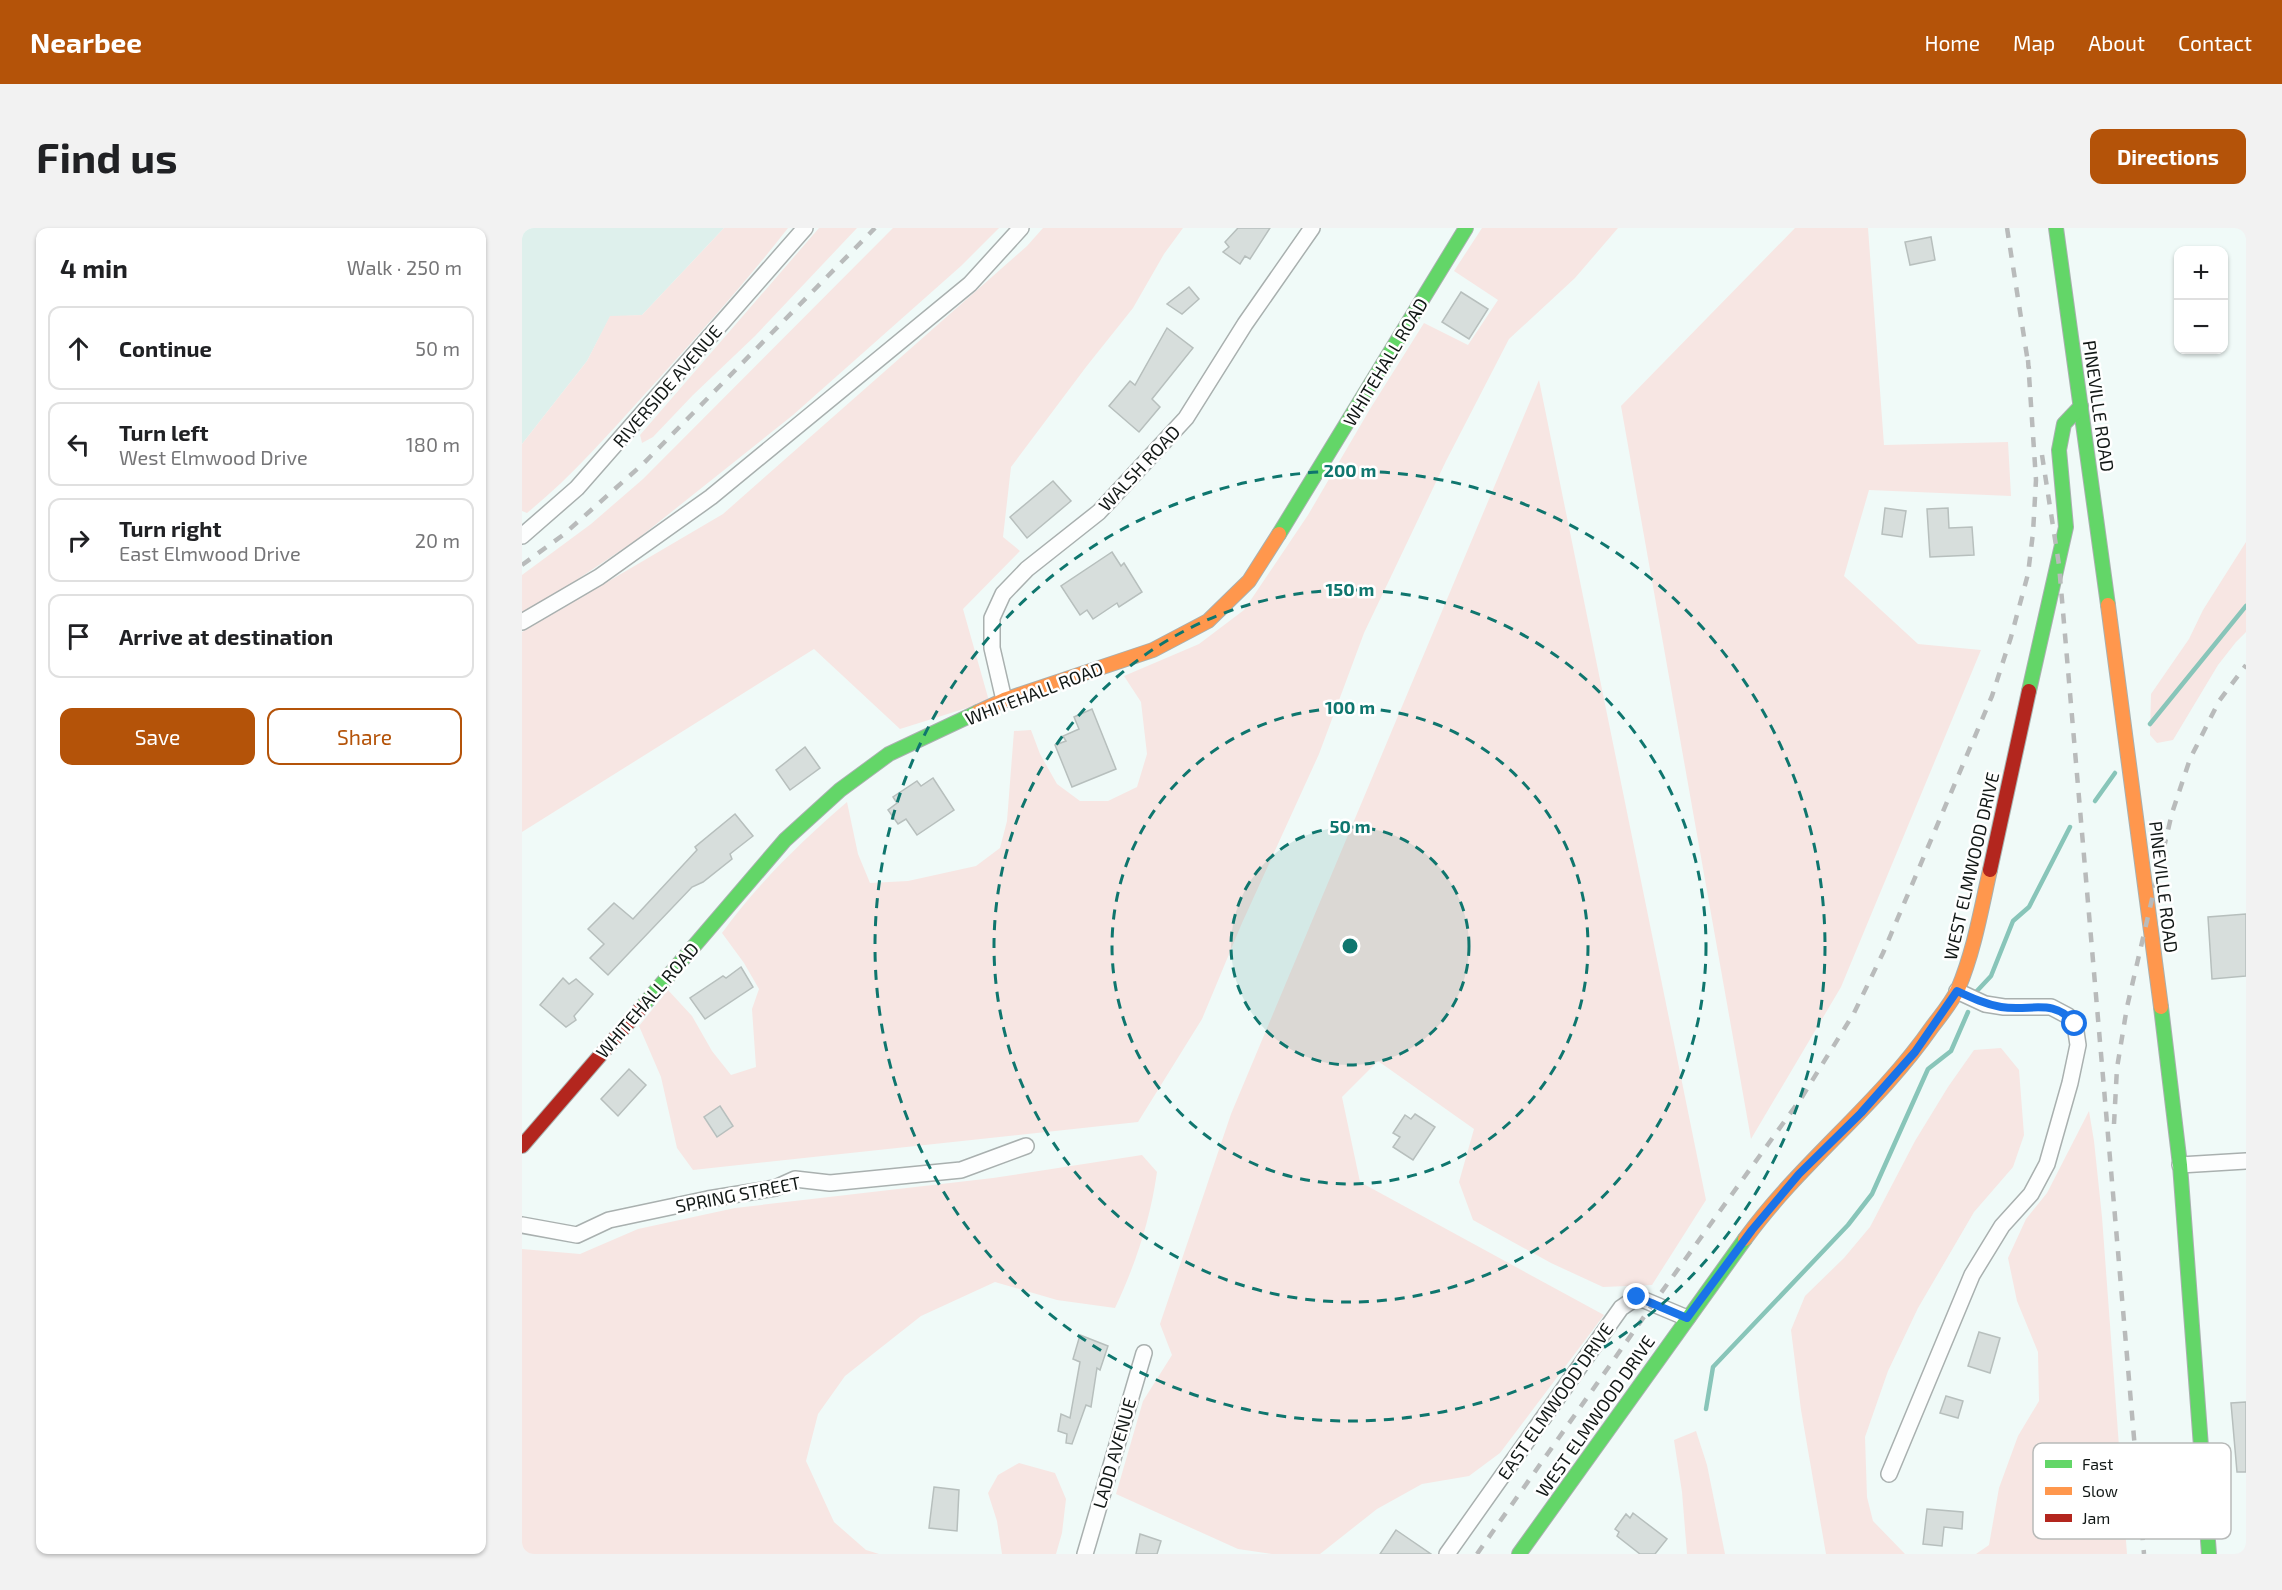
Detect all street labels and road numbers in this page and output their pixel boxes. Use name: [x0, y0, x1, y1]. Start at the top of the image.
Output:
street label: WHITEHALL ROAD: [1338, 294, 1432, 430]
street label: RIVERSIDE AVENUE: [608, 320, 726, 452]
street label: PINEVILLE ROAD: [2079, 339, 2119, 473]
street label: WALSH ROAD: [1094, 420, 1184, 516]
street label: WHITEHALL ROAD: [962, 657, 1106, 729]
street label: WEST ELMWOOD DRIVE: [1939, 770, 2003, 962]
street label: PINEVILLE ROAD: [2145, 820, 2183, 954]
street label: WHITEHALL ROAD: [591, 938, 703, 1062]
street label: SPRING STREET: [674, 1171, 803, 1217]
street label: EAST ELMWOOD DRIVE: [1493, 1318, 1617, 1484]
street label: WEST ELMWOOD DRIVE: [1531, 1331, 1659, 1501]
street label: LADD AVENUE: [1088, 1395, 1140, 1511]

